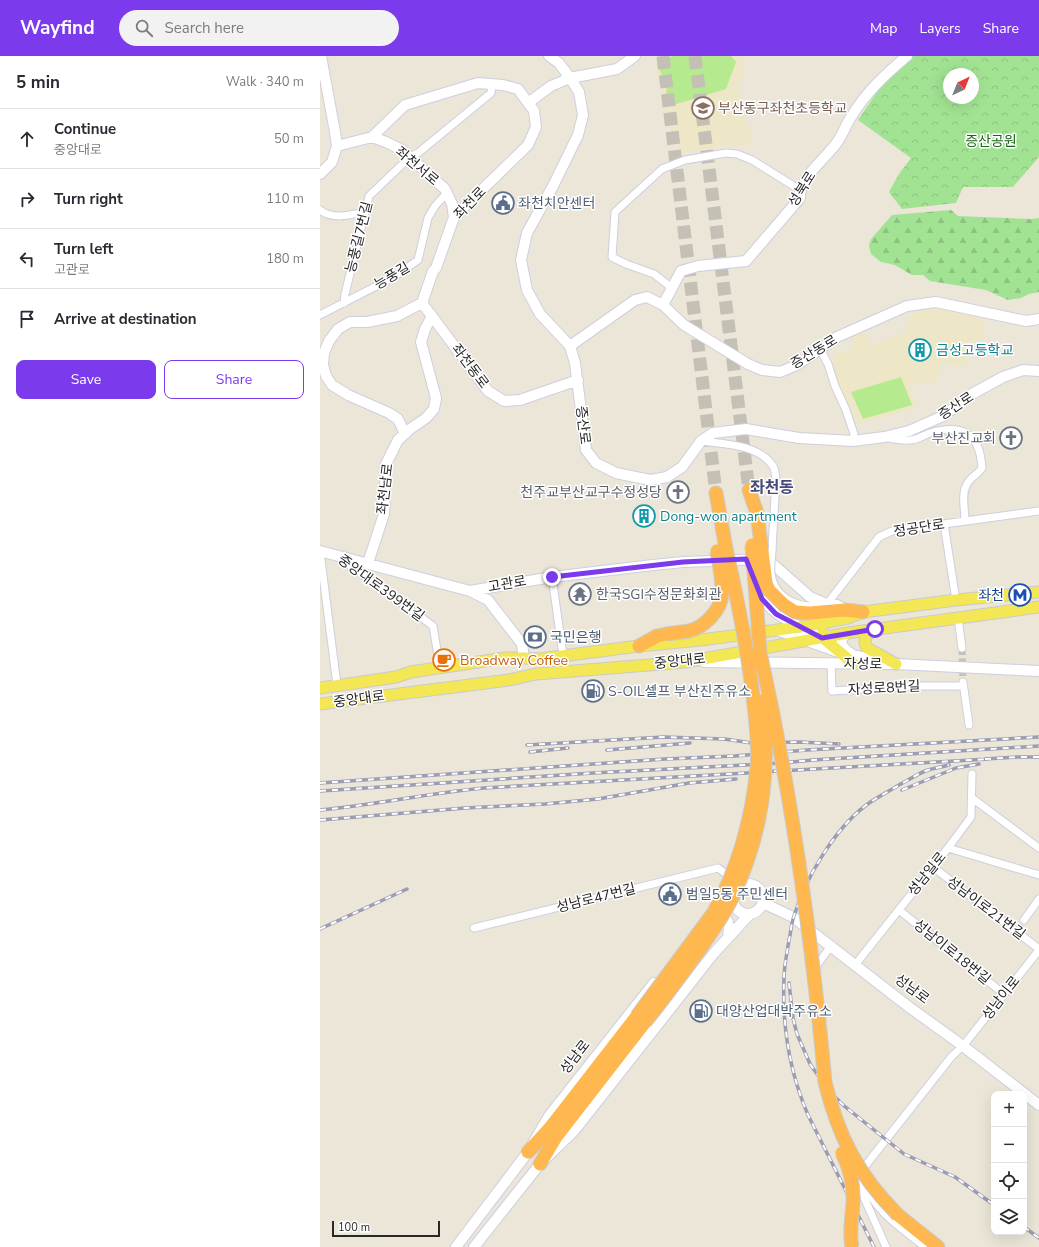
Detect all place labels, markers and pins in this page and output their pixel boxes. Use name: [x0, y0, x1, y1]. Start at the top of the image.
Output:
school or university icon: 부산동구좌천초등학교: [690, 95, 716, 121]
place label: 부산동구좌천초등학교: [718, 99, 847, 118]
public building icon: 좌천치안센터: [490, 190, 516, 216]
place label: 좌천치안센터: [518, 194, 595, 213]
building icon: 금성고등학교: [907, 337, 933, 363]
place label: 금성고등학교: [936, 341, 1013, 360]
church icon: 부산진교회: [998, 425, 1024, 451]
place label: 부산진교회: [932, 429, 996, 448]
church icon: 천주교부산교구수정성당: [665, 479, 691, 505]
place label: 천주교부산교구수정성당: [520, 483, 662, 502]
building icon: Dong-won apartment: [631, 503, 657, 529]
place label: Dong-won apartment: [660, 507, 797, 526]
temple icon: 한국SGI수정문화회관: [567, 581, 593, 607]
metro station icon: 좌천: [1007, 582, 1033, 608]
place label: 한국SGI수정문화회관: [596, 585, 722, 604]
place label: 좌천: [978, 586, 1004, 605]
bank icon: 국민은행: [522, 624, 548, 650]
place label: 국민은행: [550, 628, 602, 647]
cafe icon: Broadway Coffee: [431, 647, 457, 673]
place label: Broadway Coffee: [460, 651, 568, 670]
fuel station icon: S-OIL셀프 부산진주유소: [580, 678, 606, 704]
place label: S-OIL셀프 부산진주유소: [608, 682, 751, 701]
public building icon: 범일5동 주민센터: [657, 881, 683, 907]
place label: 범일5동 주민센터: [686, 885, 788, 904]
fuel station icon: 대양산업대박주유소: [688, 998, 714, 1024]
place label: 대양산업대박주유소: [716, 1002, 832, 1021]

